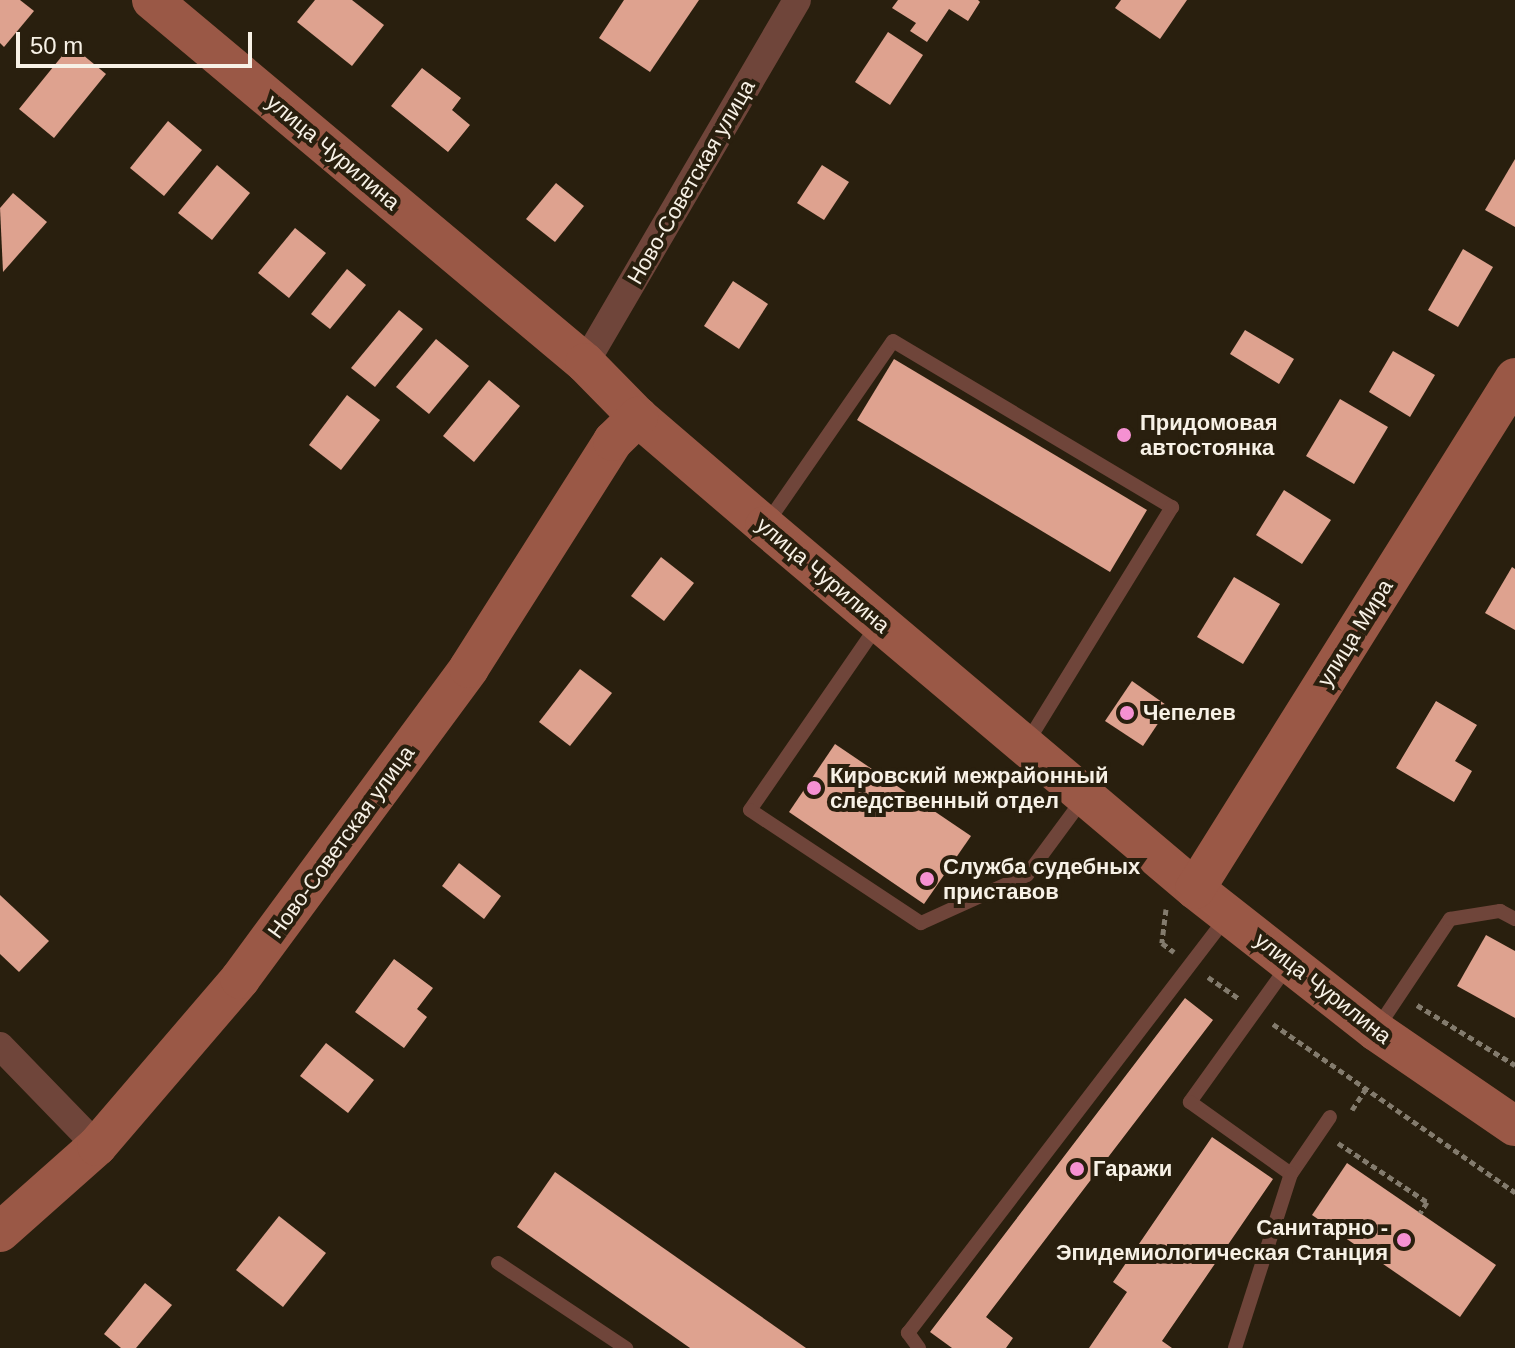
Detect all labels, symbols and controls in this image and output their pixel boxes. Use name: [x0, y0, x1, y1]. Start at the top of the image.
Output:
scale bar: [20, 16, 256, 66]
text: 50 m: [30, 32, 83, 59]
street label: Ново-Советская улица: [622, 75, 760, 289]
street label: улица Чурилина: [261, 89, 405, 215]
place label: Придомовая автостоянка: [1140, 409, 1278, 460]
marker: Придомовая автостоянка: [1115, 426, 1133, 444]
street label: улица Чурилина: [751, 512, 895, 638]
street label: улица Мира: [1312, 574, 1398, 692]
place label: Чепелев: [1143, 700, 1236, 726]
marker: Чепелев: [1118, 704, 1136, 722]
street label: Ново-Советская улица: [262, 740, 420, 944]
place label: Кировский межрайонный следственный отдел: [830, 762, 1109, 814]
marker: Кировский межрайонный следственный отдел: [805, 779, 823, 797]
place label: Служба судебных приставов: [943, 853, 1140, 904]
marker: Служба судебных приставов: [918, 870, 936, 888]
street label: улица Чурилина: [1249, 926, 1397, 1050]
place label: Гаражи: [1093, 1156, 1172, 1182]
marker: Гаражи: [1068, 1160, 1086, 1178]
place label: Санитарно - Эпидемиологическая Станция: [1056, 1214, 1388, 1266]
marker: Санитарно - Эпидемиологическая Станция: [1395, 1231, 1413, 1249]

